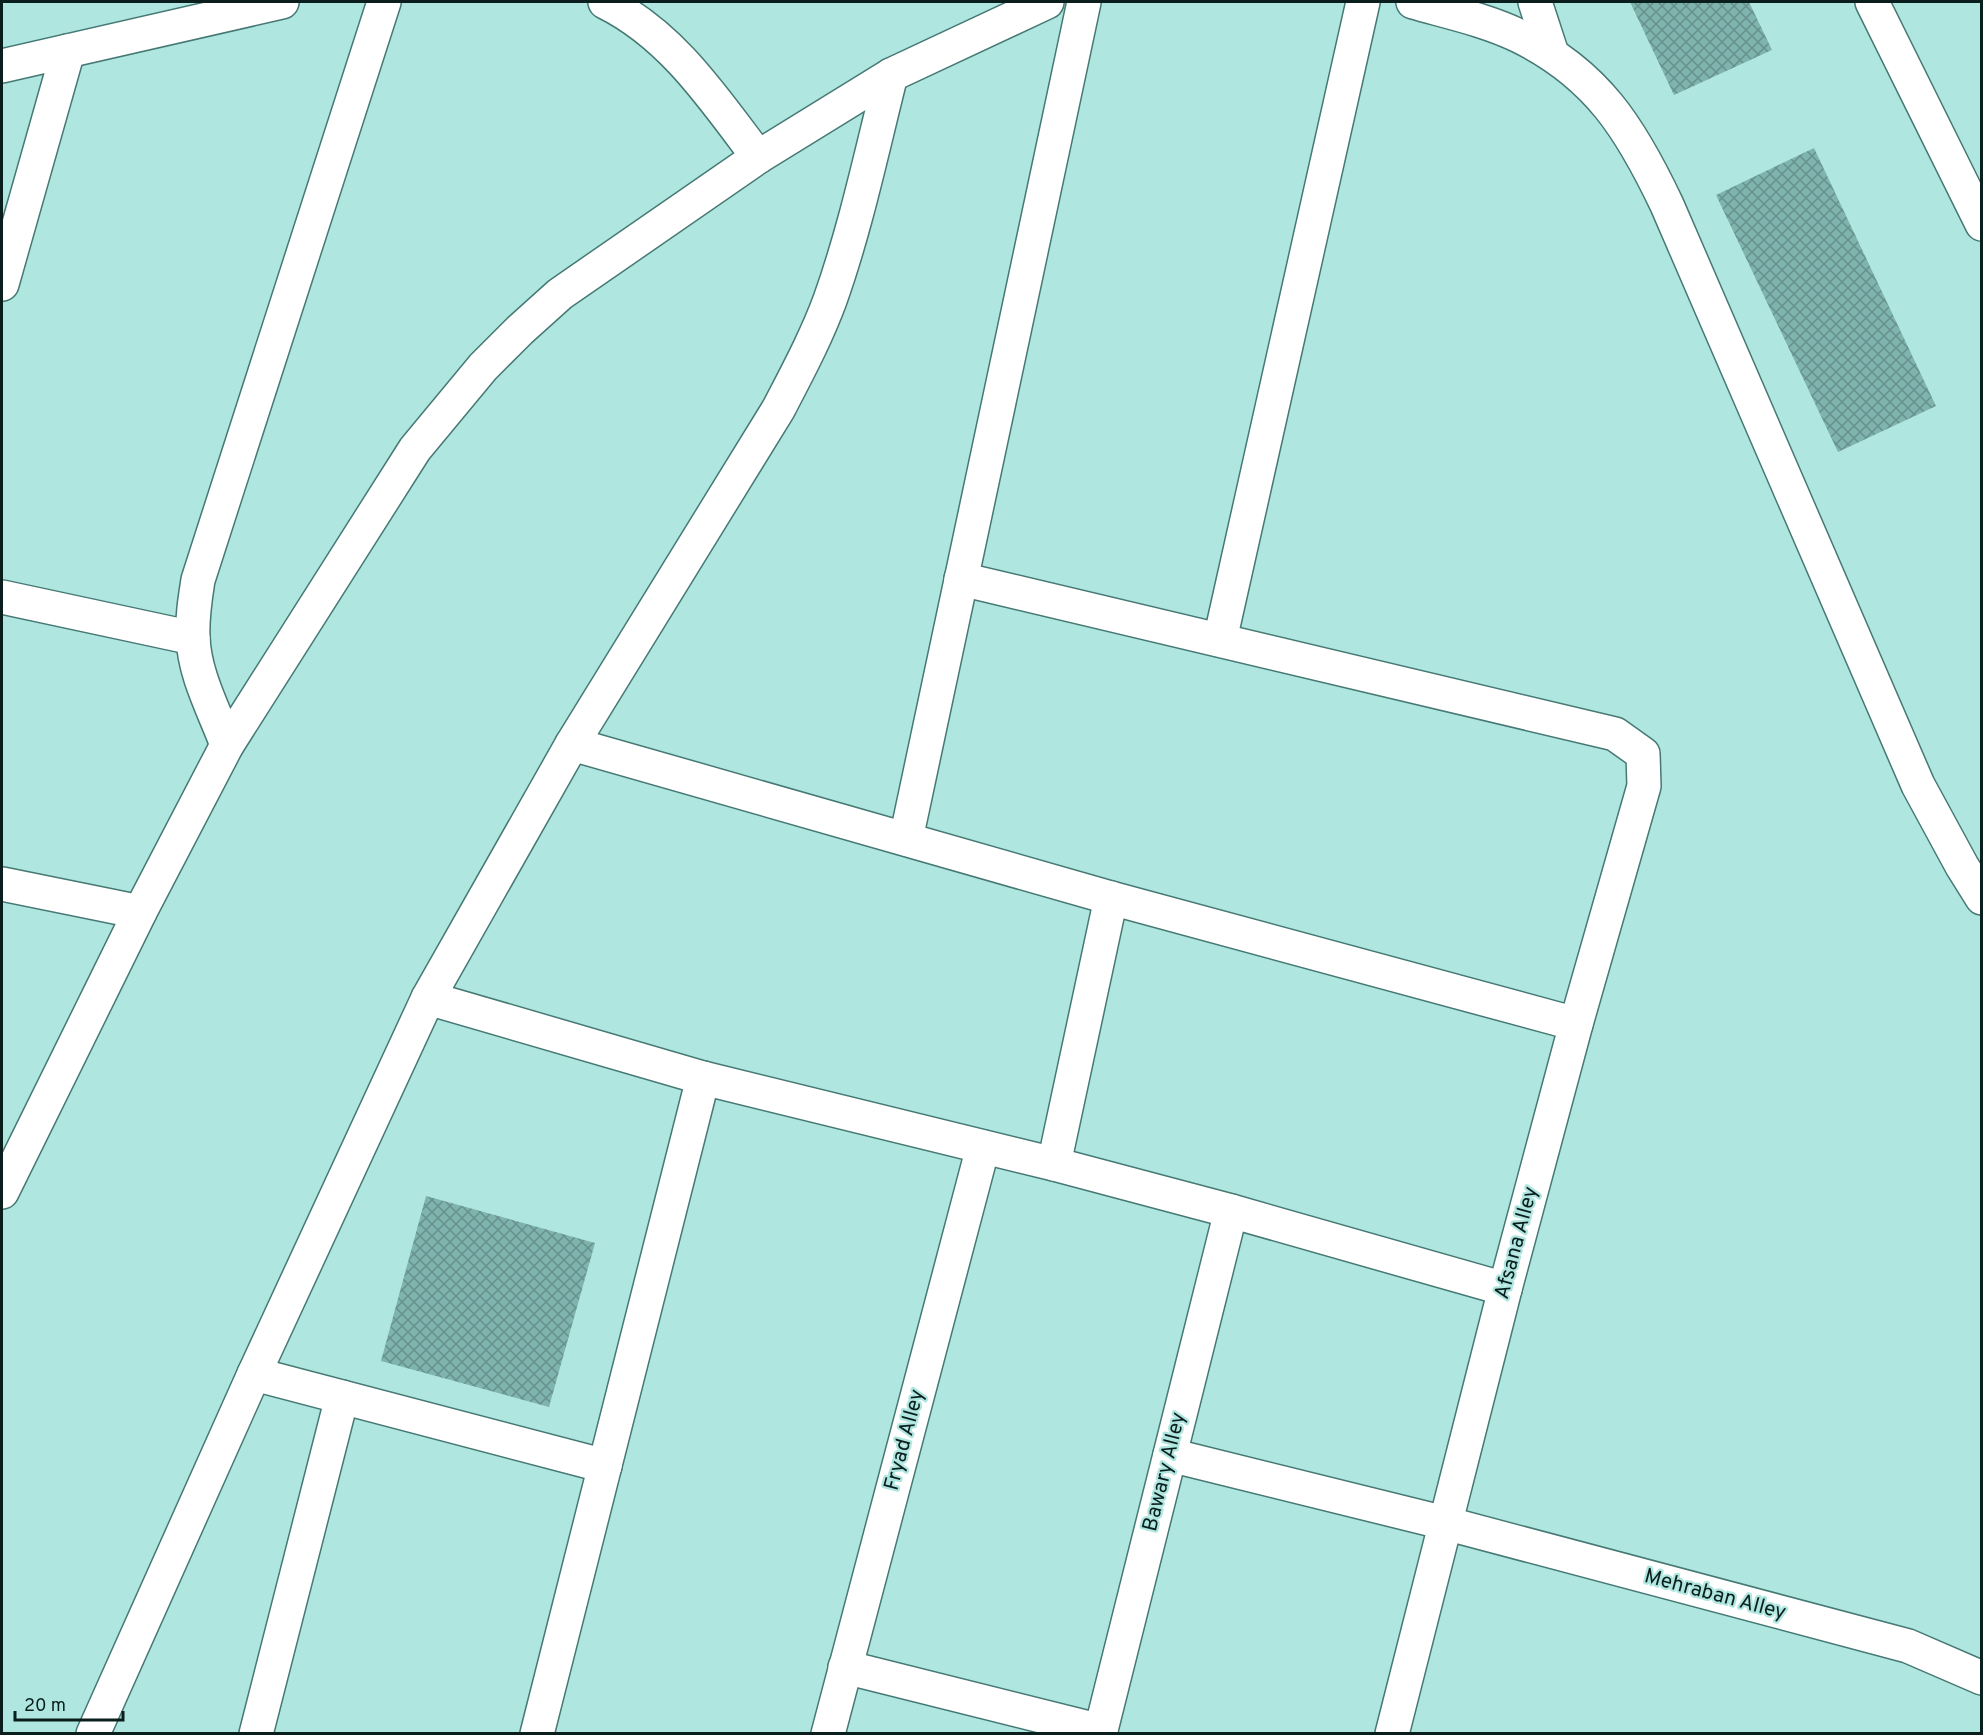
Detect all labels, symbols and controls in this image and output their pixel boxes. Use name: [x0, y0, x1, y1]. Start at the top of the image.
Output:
street label: Afsana Alley: [1489, 1184, 1545, 1302]
street label: Fryad Alley: [879, 1386, 931, 1494]
street label: Bawary Alley: [1137, 1410, 1193, 1534]
street label: Mehraban Alley: [1641, 1563, 1789, 1627]
scale bar: [15, 1684, 123, 1722]
text: 20 m: [24, 1695, 66, 1718]

